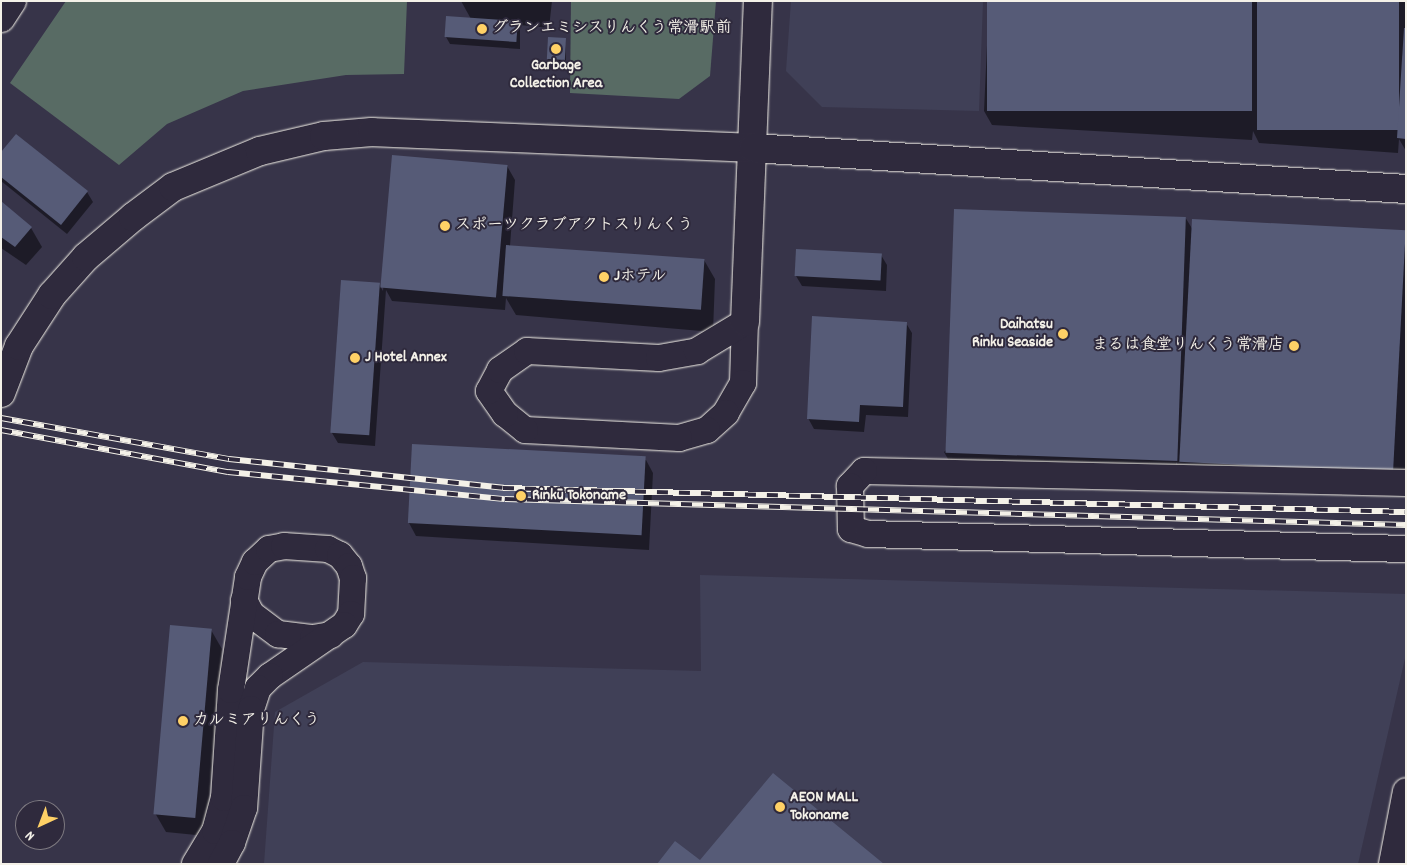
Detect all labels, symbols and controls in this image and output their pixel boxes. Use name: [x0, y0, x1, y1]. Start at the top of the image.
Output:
place label: グランエミシスりんくう常滑駅前: [492, 19, 732, 39]
marker: グランエミシスりんくう常滑駅前: [476, 23, 488, 35]
marker: Garbage Collection Area: [550, 43, 562, 55]
place label: Garbage Collection Area: [510, 56, 602, 94]
place label: スポーツクラブアクトスりんくう: [455, 216, 695, 236]
marker: スポーツクラブアクトスりんくう: [439, 220, 451, 232]
place label: Jホテル: [614, 267, 668, 287]
marker: Jホテル: [598, 271, 610, 283]
place label: Daihatsu Rinku Seaside: [972, 315, 1053, 353]
marker: Daihatsu Rinku Seaside: [1057, 328, 1069, 340]
place label: まるは食堂りんくう常滑店: [1092, 336, 1284, 356]
marker: まるは食堂りんくう常滑店: [1288, 340, 1300, 352]
place label: J Hotel Annex: [365, 348, 447, 368]
marker: J Hotel Annex: [349, 352, 361, 364]
place label: Rinkū Tokoname: [532, 486, 626, 506]
marker: Rinkū Tokoname: [514, 489, 528, 503]
place label: カルミアりんくう: [193, 711, 321, 731]
marker: カルミアりんくう: [177, 715, 189, 727]
place label: AEON MALL Tokoname: [790, 788, 858, 826]
north arrow: [15, 800, 65, 850]
marker: AEON MALL Tokoname: [774, 801, 786, 813]
text: N: [21, 826, 40, 845]

